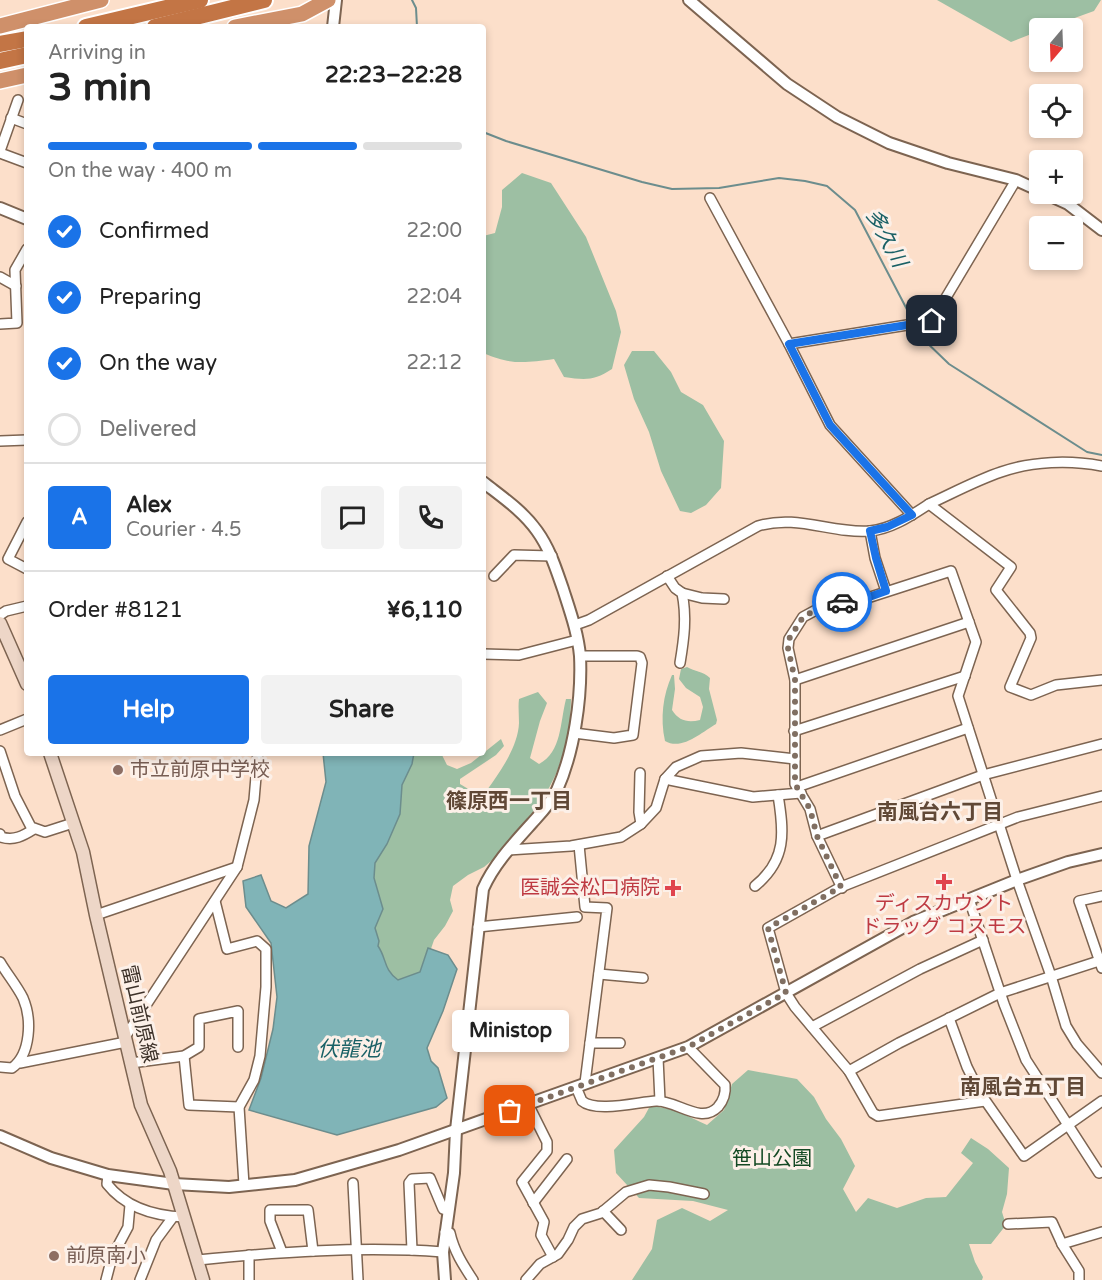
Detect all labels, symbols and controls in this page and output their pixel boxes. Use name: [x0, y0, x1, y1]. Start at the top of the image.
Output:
north arrow: [1029, 18, 1083, 72]
map controls: [1029, 18, 1083, 270]
text: Arriving in: [48, 41, 146, 65]
text: 22:23–22:28: [325, 62, 462, 88]
text: 3 min: [48, 64, 152, 111]
button: locate: [1029, 84, 1083, 138]
button: +: [1029, 150, 1083, 204]
text: On the way · 400 m: [48, 159, 232, 183]
water label: 多久川: [860, 204, 913, 273]
icon: check: [48, 215, 81, 248]
button: −: [1029, 216, 1083, 270]
text: Confirmed: [99, 218, 209, 244]
text: 22:00: [407, 219, 462, 243]
icon: check: [48, 281, 81, 314]
text: Preparing: [99, 284, 202, 310]
text: 22:04: [407, 285, 462, 309]
pin: [906, 295, 957, 346]
icon: home: [915, 304, 948, 337]
icon: check: [48, 347, 81, 380]
text: On the way: [99, 350, 217, 376]
text: 22:12: [407, 351, 462, 375]
text: Delivered: [99, 416, 197, 442]
button: chat: [321, 486, 384, 549]
button: phone: [399, 486, 462, 549]
text: Alex: [126, 492, 172, 518]
text: A: [71, 504, 88, 530]
text: Courier · 4.5: [126, 518, 241, 542]
courier: [812, 572, 872, 632]
icon: car: [826, 586, 859, 619]
text: Order #8121: [48, 597, 183, 623]
text: ¥6,110: [387, 597, 462, 623]
button: Help: [48, 675, 249, 744]
button: Share: [261, 675, 462, 744]
place label: 市立前原中学校: [130, 758, 270, 782]
marker: 市立前原中学校: [111, 763, 125, 777]
district label: 篠原西一丁目: [446, 789, 572, 814]
district label: 南風台六丁目: [877, 800, 1003, 825]
marker: ディスカウント ドラッグ コスモス: [937, 875, 951, 889]
place label: 医誠会松口病院: [520, 876, 660, 900]
marker: 医誠会松口病院: [664, 879, 682, 897]
place label: ディスカウント ドラッグ コスモス: [861, 892, 1027, 939]
street label: 雷山前原線: [116, 963, 162, 1065]
callout: Ministop: [452, 1009, 568, 1051]
text: Ministop: [469, 1019, 552, 1043]
water label: 伏龍池: [318, 1037, 382, 1062]
district label: 南風台五丁目: [960, 1075, 1086, 1100]
pin: [484, 1085, 535, 1136]
icon: bag: [493, 1094, 526, 1127]
park label: 笹山公園: [732, 1147, 812, 1171]
place label: 前原南小: [66, 1244, 146, 1268]
marker: 前原南小: [47, 1249, 61, 1263]

